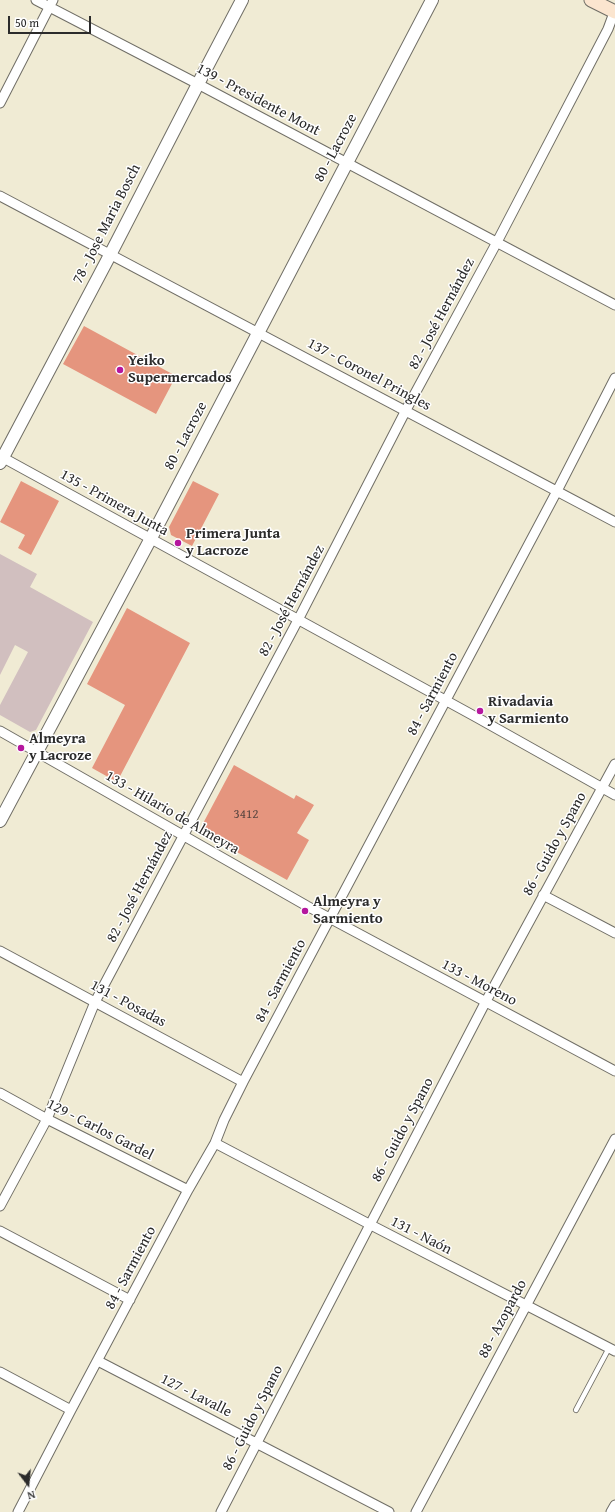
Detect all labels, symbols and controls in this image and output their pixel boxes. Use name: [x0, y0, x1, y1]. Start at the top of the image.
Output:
scale bar: [10, 8, 93, 34]
text: 50 m: [15, 14, 39, 31]
street label: 139 - Presidente Mont: [193, 60, 323, 140]
street label: 80 - Lacroze: [311, 111, 361, 185]
street label: 78 - Jose Maria Bosch: [69, 161, 145, 287]
street label: 82 - José Hernández: [405, 255, 479, 373]
street label: 137 - Coronel Pringles: [304, 335, 434, 415]
place label: Yeiko Supermercados: [128, 352, 232, 387]
marker: Yeiko Supermercados: [115, 365, 125, 375]
street label: 80 - Lacroze: [161, 399, 211, 473]
street label: 135 - Primera Junta: [57, 466, 171, 540]
place label: Primera Junta y Lacroze: [186, 525, 280, 560]
marker: Primera Junta y Lacroze: [173, 538, 183, 548]
street label: 82 - José Hernández: [255, 542, 329, 660]
street label: 84 - Sarmiento: [404, 649, 462, 739]
place label: Rivadavia y Sarmiento: [488, 693, 569, 728]
marker: Rivadavia y Sarmiento: [475, 706, 485, 716]
place label: Almeyra y Lacroze: [29, 730, 92, 765]
marker: Almeyra y Lacroze: [16, 743, 26, 753]
street label: 133 - Hilario de Almeyra: [102, 767, 242, 859]
street label: 86 - Guido y Spano: [519, 789, 591, 899]
house number: 3412: [233, 807, 259, 823]
street label: 82 - José Hernández: [103, 828, 177, 946]
place label: Almeyra y Sarmiento: [313, 893, 383, 928]
marker: Almeyra y Sarmiento: [300, 906, 310, 916]
street label: 84 - Sarmiento: [252, 936, 310, 1026]
street label: 133 - Moreno: [438, 956, 520, 1010]
street label: 131 - Posadas: [87, 977, 169, 1031]
street label: 86 - Guido y Spano: [368, 1075, 438, 1185]
street label: 129 - Carlos Gardel: [44, 1095, 156, 1165]
street label: 131 - Naón: [387, 1213, 455, 1259]
street label: 84 - Sarmiento: [102, 1223, 160, 1313]
street label: 88 - Azopardo: [475, 1277, 531, 1361]
street label: 86 - Guido y Spano: [219, 1362, 287, 1474]
street label: 127 - Lavalle: [157, 1370, 235, 1422]
north arrow: [8, 1464, 48, 1504]
text: N: [26, 1487, 37, 1504]

